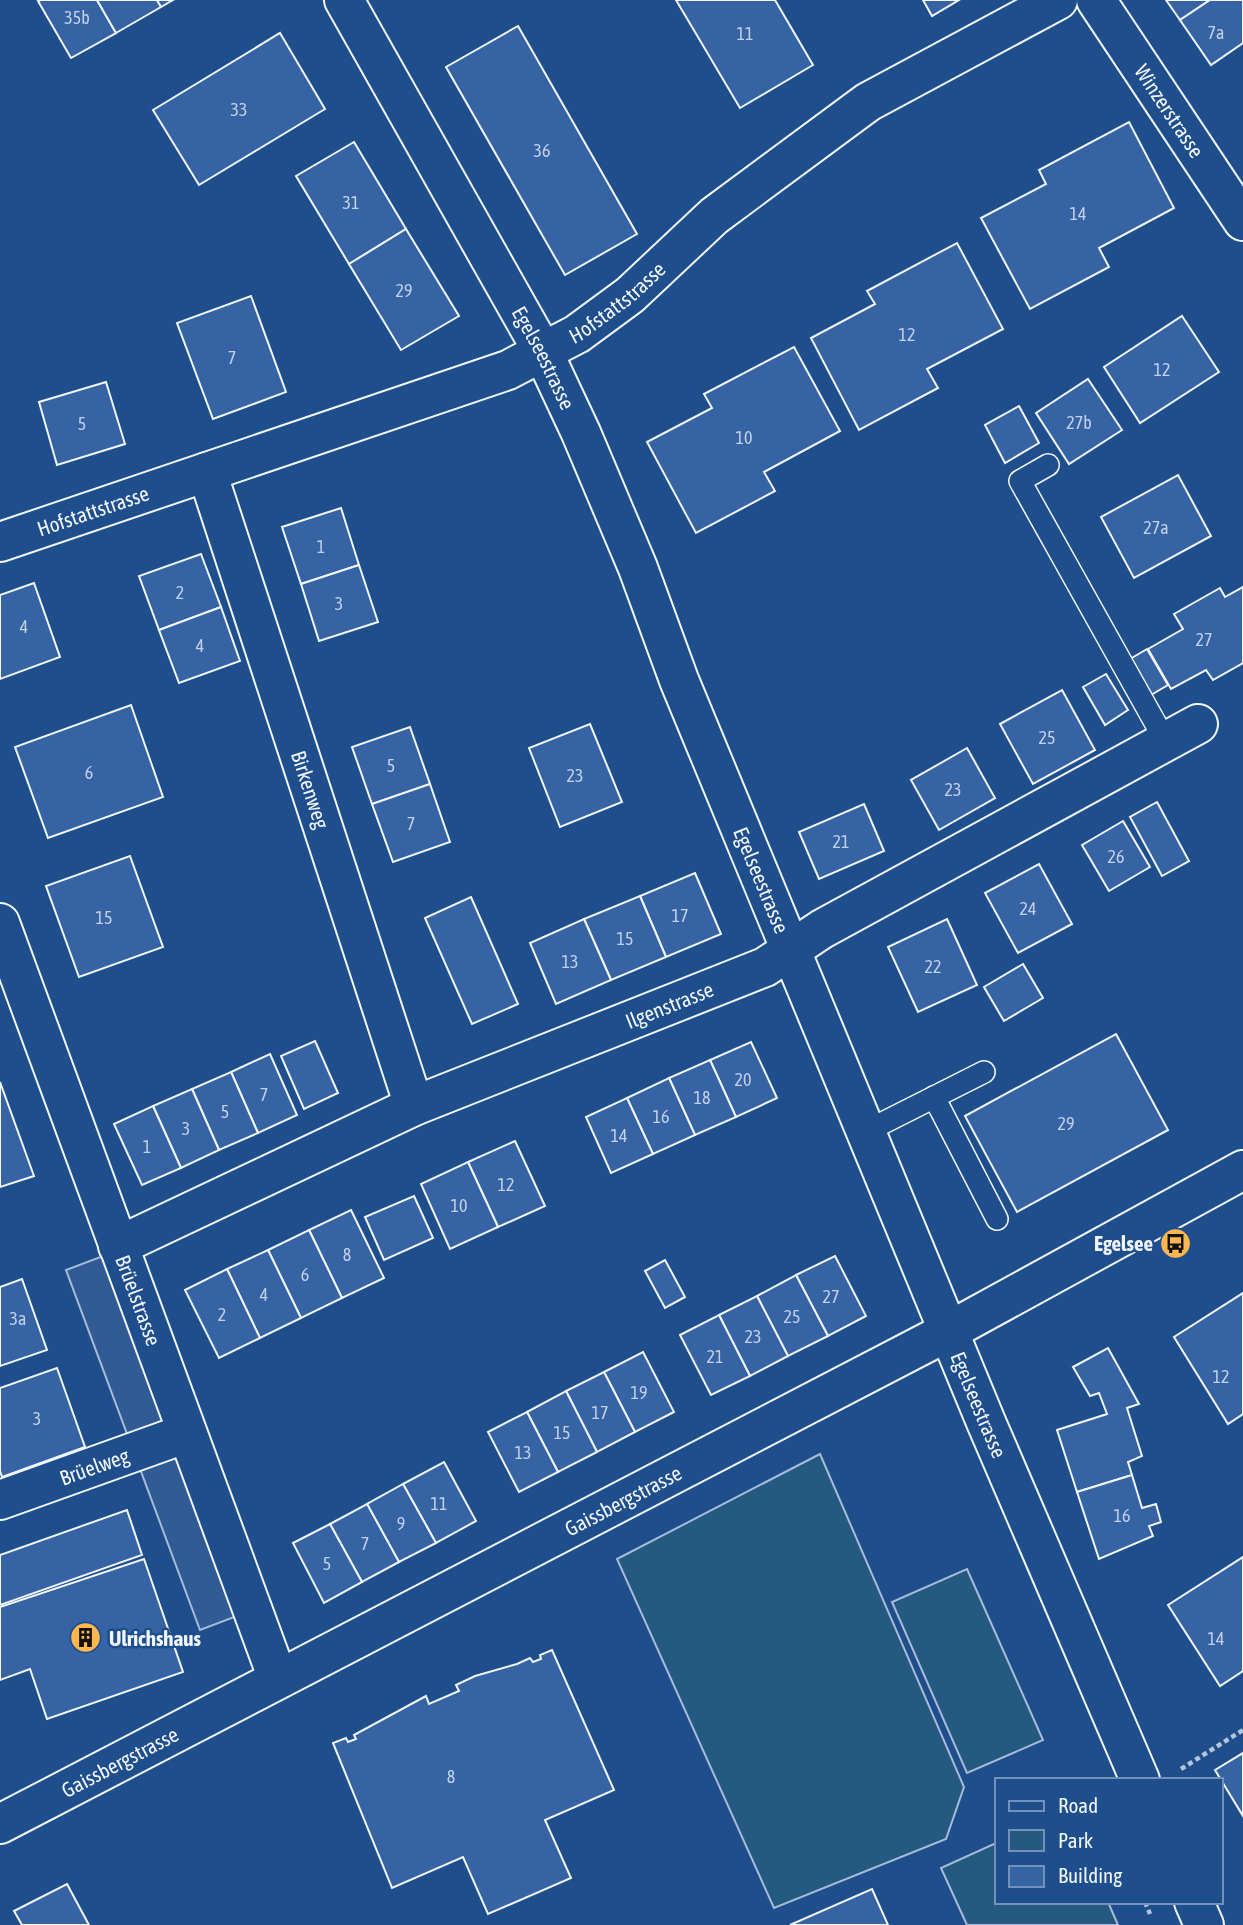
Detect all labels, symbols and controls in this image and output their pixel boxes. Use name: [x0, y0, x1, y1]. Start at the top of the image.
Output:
house number: 35b: [64, 7, 90, 28]
house number: 7a: [1208, 22, 1224, 43]
house number: 11: [737, 23, 753, 44]
street label: Winzerstrasse: [1130, 60, 1209, 162]
house number: 33: [231, 99, 247, 120]
house number: 36: [534, 140, 550, 161]
house number: 31: [343, 192, 359, 213]
house number: 14: [1070, 203, 1086, 224]
street label: Hofstattstrasse: [565, 257, 670, 348]
house number: 29: [396, 280, 412, 301]
street label: Egelseestrasse: [508, 302, 580, 413]
house number: 12: [899, 324, 915, 345]
house number: 7: [228, 347, 236, 368]
house number: 12: [1154, 359, 1170, 380]
house number: 27b: [1066, 412, 1092, 433]
house number: 5: [78, 413, 86, 434]
house number: 10: [736, 427, 752, 448]
street label: Hofstattstrasse: [34, 480, 152, 541]
house number: 27a: [1143, 517, 1169, 538]
house number: 1: [317, 536, 325, 557]
house number: 2: [176, 582, 184, 603]
house number: 3: [335, 593, 343, 614]
house number: 4: [20, 616, 28, 637]
house number: 27: [1196, 629, 1212, 650]
house number: 4: [196, 635, 204, 656]
house number: 25: [1039, 727, 1055, 748]
street label: Birkenweg: [287, 748, 335, 831]
house number: 5: [387, 755, 395, 776]
house number: 6: [85, 762, 93, 783]
house number: 23: [567, 765, 583, 786]
house number: 23: [945, 779, 961, 800]
house number: 7: [407, 813, 415, 834]
street label: Egelseestrasse: [729, 823, 794, 937]
house number: 21: [833, 831, 849, 852]
house number: 26: [1108, 846, 1124, 867]
house number: 24: [1020, 898, 1036, 919]
house number: 17: [672, 905, 688, 926]
house number: 15: [96, 907, 112, 928]
house number: 15: [617, 928, 633, 949]
house number: 13: [562, 951, 578, 972]
house number: 22: [925, 956, 941, 977]
street label: Ilgenstrasse: [622, 977, 717, 1033]
house number: 20: [735, 1069, 751, 1090]
house number: 7: [260, 1084, 268, 1105]
house number: 18: [694, 1087, 710, 1108]
house number: 5: [221, 1101, 229, 1122]
house number: 16: [653, 1106, 669, 1127]
house number: 29: [1058, 1113, 1074, 1134]
house number: 3: [182, 1118, 190, 1139]
house number: 14: [611, 1125, 627, 1146]
house number: 1: [143, 1136, 151, 1157]
house number: 12: [498, 1174, 514, 1195]
house number: 10: [451, 1195, 467, 1216]
bus stop icon: Egelsee: [1159, 1226, 1193, 1260]
place label: Egelsee: [1094, 1231, 1153, 1255]
house number: 8: [343, 1244, 351, 1265]
street label: Brüelstrasse: [111, 1252, 166, 1349]
house number: 6: [301, 1264, 309, 1285]
house number: 4: [260, 1284, 268, 1305]
house number: 27: [823, 1286, 839, 1307]
house number: 2: [218, 1304, 226, 1325]
house number: 25: [784, 1306, 800, 1327]
house number: 3a: [10, 1308, 26, 1329]
house number: 23: [745, 1326, 761, 1347]
house number: 21: [707, 1346, 723, 1367]
street label: Egelseestrasse: [946, 1348, 1012, 1461]
house number: 12: [1213, 1366, 1229, 1387]
house number: 19: [631, 1382, 647, 1403]
house number: 17: [592, 1402, 608, 1423]
house number: 3: [33, 1408, 41, 1429]
house number: 15: [554, 1422, 570, 1443]
house number: 13: [515, 1442, 531, 1463]
street label: Brüelweg: [56, 1443, 132, 1490]
street label: Gaissbergstrasse: [561, 1460, 685, 1541]
house number: 11: [431, 1493, 447, 1514]
house number: 16: [1114, 1505, 1130, 1526]
house number: 9: [397, 1513, 405, 1534]
house number: 7: [361, 1533, 369, 1554]
house number: 5: [323, 1553, 331, 1574]
building icon: Ulrichshaus: [69, 1621, 103, 1655]
place label: Ulrichshaus: [109, 1626, 201, 1650]
house number: 14: [1208, 1628, 1224, 1649]
street label: Gaissbergstrasse: [57, 1722, 182, 1802]
house number: 8: [447, 1766, 455, 1787]
legend: [995, 1778, 1222, 1904]
text: Road: [1058, 1793, 1098, 1817]
text: Park: [1058, 1828, 1093, 1852]
text: Building: [1058, 1863, 1122, 1887]

